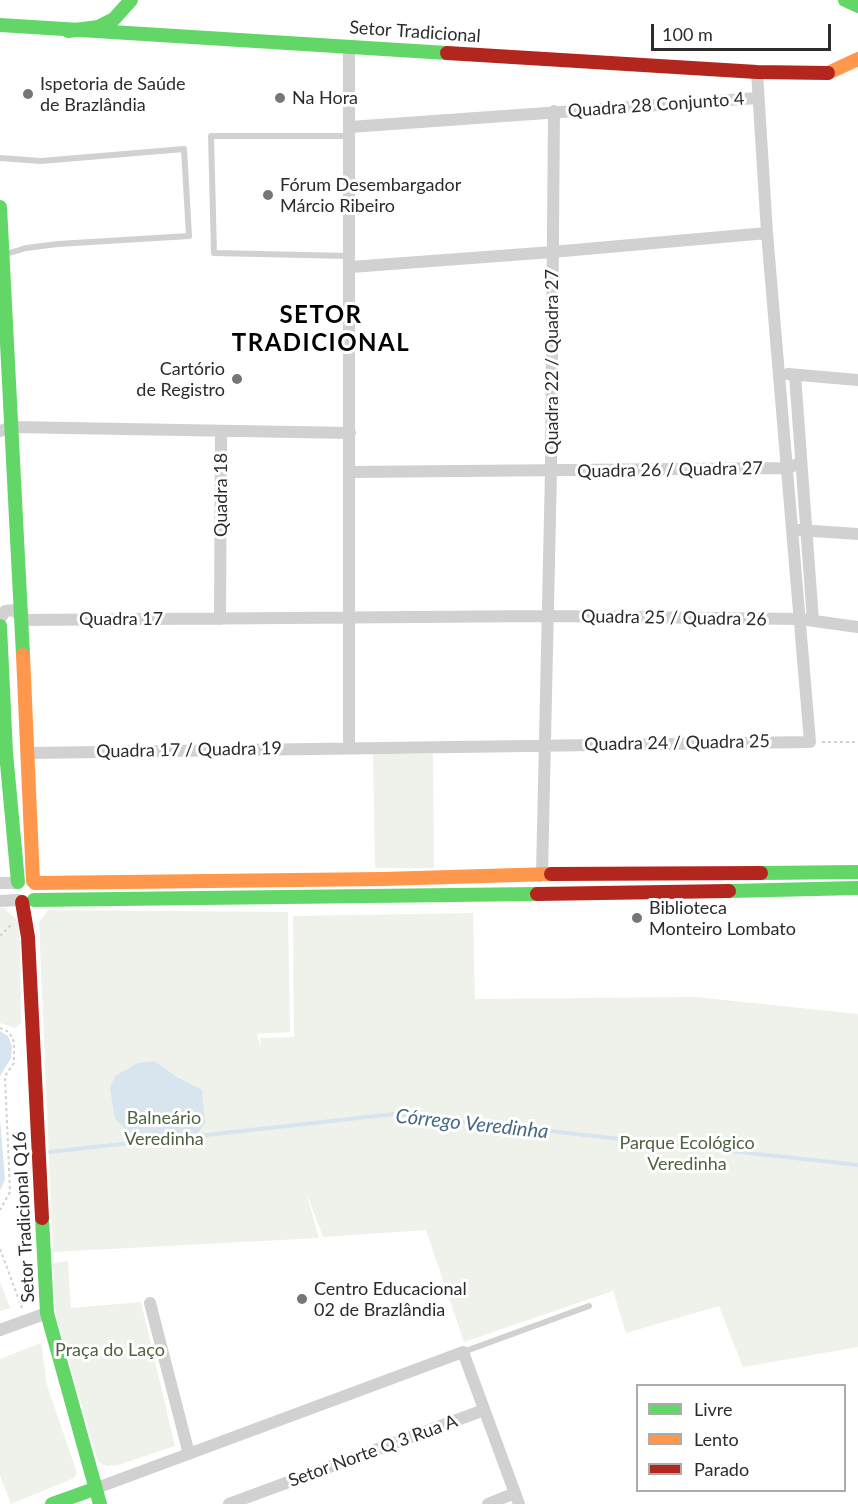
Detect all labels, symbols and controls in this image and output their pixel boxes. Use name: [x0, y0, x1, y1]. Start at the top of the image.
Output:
scale bar: [654, 12, 834, 50]
street label: Setor Tradicional: [349, 17, 481, 47]
text: 100 m: [662, 23, 713, 45]
place label: Ispetoria de Saúde de Brazlândia: [40, 73, 186, 116]
marker: Ispetoria de Saúde de Brazlândia: [21, 87, 35, 101]
place label: Na Hora: [292, 87, 358, 109]
street label: Quadra 28 Conjunto 4: [567, 88, 745, 122]
marker: Na Hora: [273, 91, 287, 105]
place label: Fórum Desembargador Márcio Ribeiro: [280, 174, 461, 216]
marker: Fórum Desembargador Márcio Ribeiro: [261, 188, 275, 202]
street label: Quadra 22 / Quadra 27: [541, 269, 563, 455]
district label: SETOR TRADICIONAL: [232, 301, 410, 357]
place label: Cartório de Registro: [136, 358, 225, 400]
marker: Cartório de Registro: [230, 372, 244, 386]
street label: Quadra 18: [210, 453, 232, 537]
street label: Quadra 26 / Quadra 27: [577, 458, 763, 482]
street label: Quadra 25 / Quadra 26: [581, 606, 767, 630]
street label: Quadra 17: [79, 608, 163, 630]
street label: Quadra 24 / Quadra 25: [584, 731, 770, 755]
street label: Quadra 17 / Quadra 19: [96, 738, 282, 762]
place label: Biblioteca Monteiro Lombato: [649, 897, 796, 940]
marker: Biblioteca Monteiro Lombato: [630, 911, 644, 925]
water label: Córrego Veredinha: [394, 1104, 550, 1144]
park label: Balneário Veredinha: [124, 1107, 204, 1150]
street label: Setor Tradicional Q16: [9, 1131, 39, 1303]
park label: Parque Ecológico Veredinha: [619, 1132, 755, 1174]
place label: Centro Educacional 02 de Brazlândia: [314, 1278, 467, 1320]
marker: Centro Educacional 02 de Brazlândia: [295, 1292, 309, 1306]
park label: Praça do Laço: [55, 1339, 165, 1361]
legend: [636, 1384, 846, 1492]
text: Livre: [694, 1398, 733, 1420]
street label: Setor Norte Q 3 Rua A: [285, 1410, 461, 1492]
text: Lento: [694, 1428, 739, 1450]
text: Parado: [694, 1458, 749, 1480]

